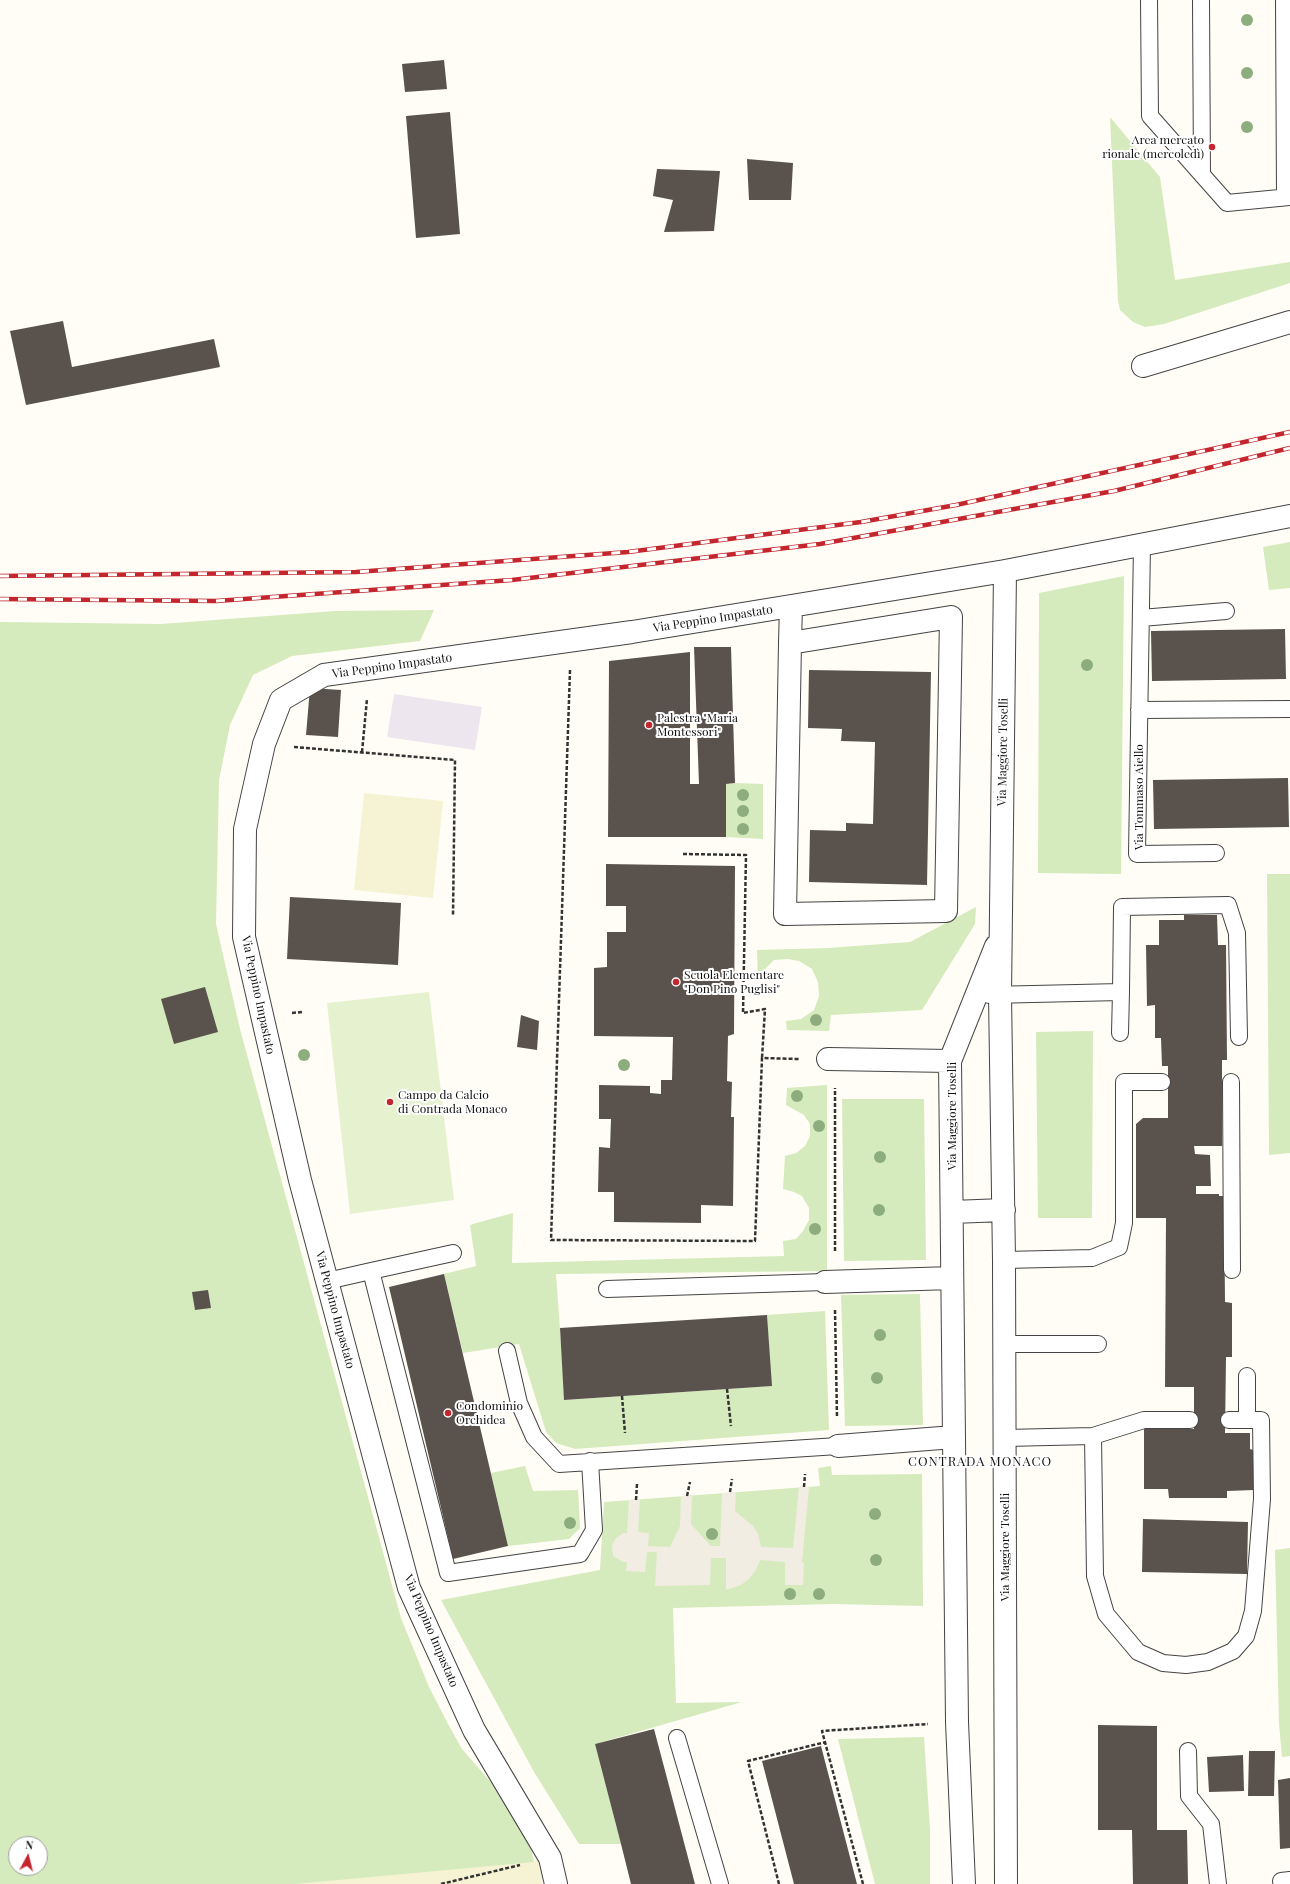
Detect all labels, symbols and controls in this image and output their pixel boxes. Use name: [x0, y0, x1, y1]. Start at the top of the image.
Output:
place label: Area mercato rionale (mercoledì): [1102, 133, 1204, 161]
marker: Area mercato rionale (mercoledì): [1207, 142, 1217, 152]
street label: Via Peppino Impastato: [652, 602, 774, 636]
street label: Via Peppino Impastato: [331, 650, 453, 682]
street label: Via Maggiore Toselli: [995, 698, 1011, 806]
place label: Palestra "Maria Montessori": [657, 711, 738, 739]
marker: Palestra "Maria Montessori": [644, 720, 654, 730]
street label: Via Tommaso Aiello: [1132, 744, 1146, 850]
street label: Via Peppino Impastato: [238, 934, 278, 1056]
place label: Scuola Elementare "Don Pino Puglisi": [684, 968, 784, 996]
marker: Scuola Elementare "Don Pino Puglisi": [671, 977, 681, 987]
street label: Via Maggiore Toselli: [945, 1062, 959, 1170]
place label: Campo da Calcio di Contrada Monaco: [398, 1088, 507, 1116]
marker: Campo da Calcio di Contrada Monaco: [385, 1097, 395, 1107]
street label: Via Peppino Impastato: [312, 1250, 358, 1370]
place label: Condominio Orchidea: [456, 1399, 523, 1427]
marker: Condominio Orchidea: [443, 1408, 453, 1418]
district label: CONTRADA MONACO: [908, 1454, 1052, 1470]
street label: Via Maggiore Toselli: [998, 1493, 1012, 1601]
street label: Via Peppino Impastato: [401, 1573, 461, 1689]
north arrow: [8, 1836, 48, 1876]
text: N: [25, 1837, 34, 1853]

